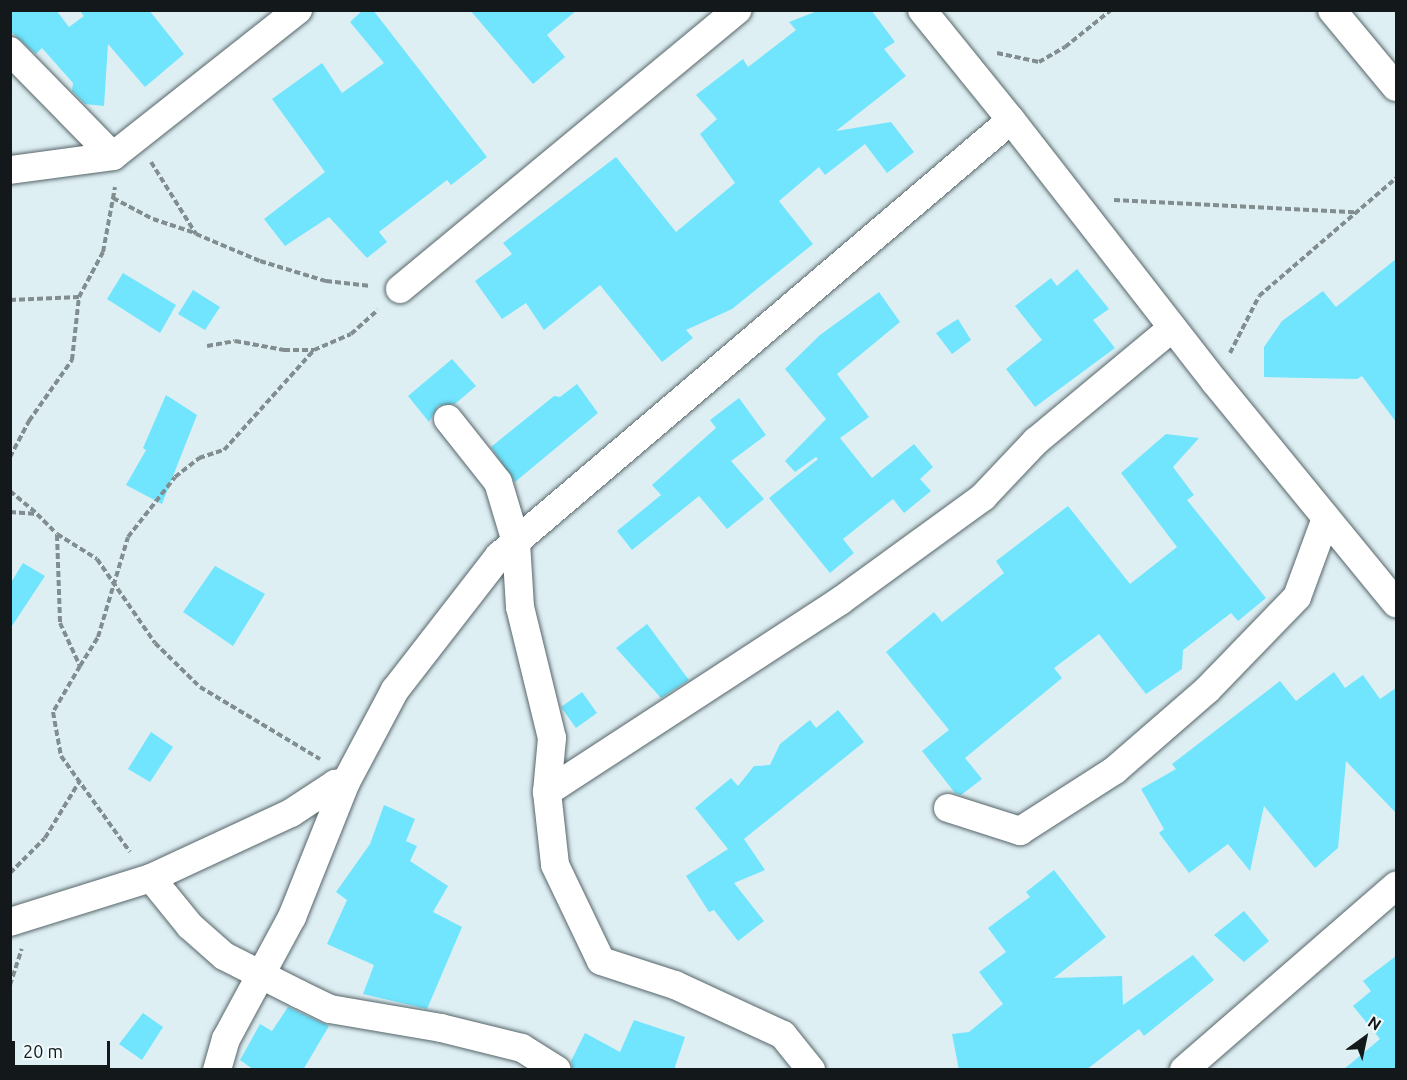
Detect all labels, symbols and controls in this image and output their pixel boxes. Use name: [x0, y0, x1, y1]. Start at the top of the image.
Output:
north arrow: [1335, 1008, 1395, 1068]
text: N: [1365, 1012, 1385, 1034]
scale bar: [15, 1029, 112, 1067]
text: 20 m: [23, 1041, 63, 1061]

